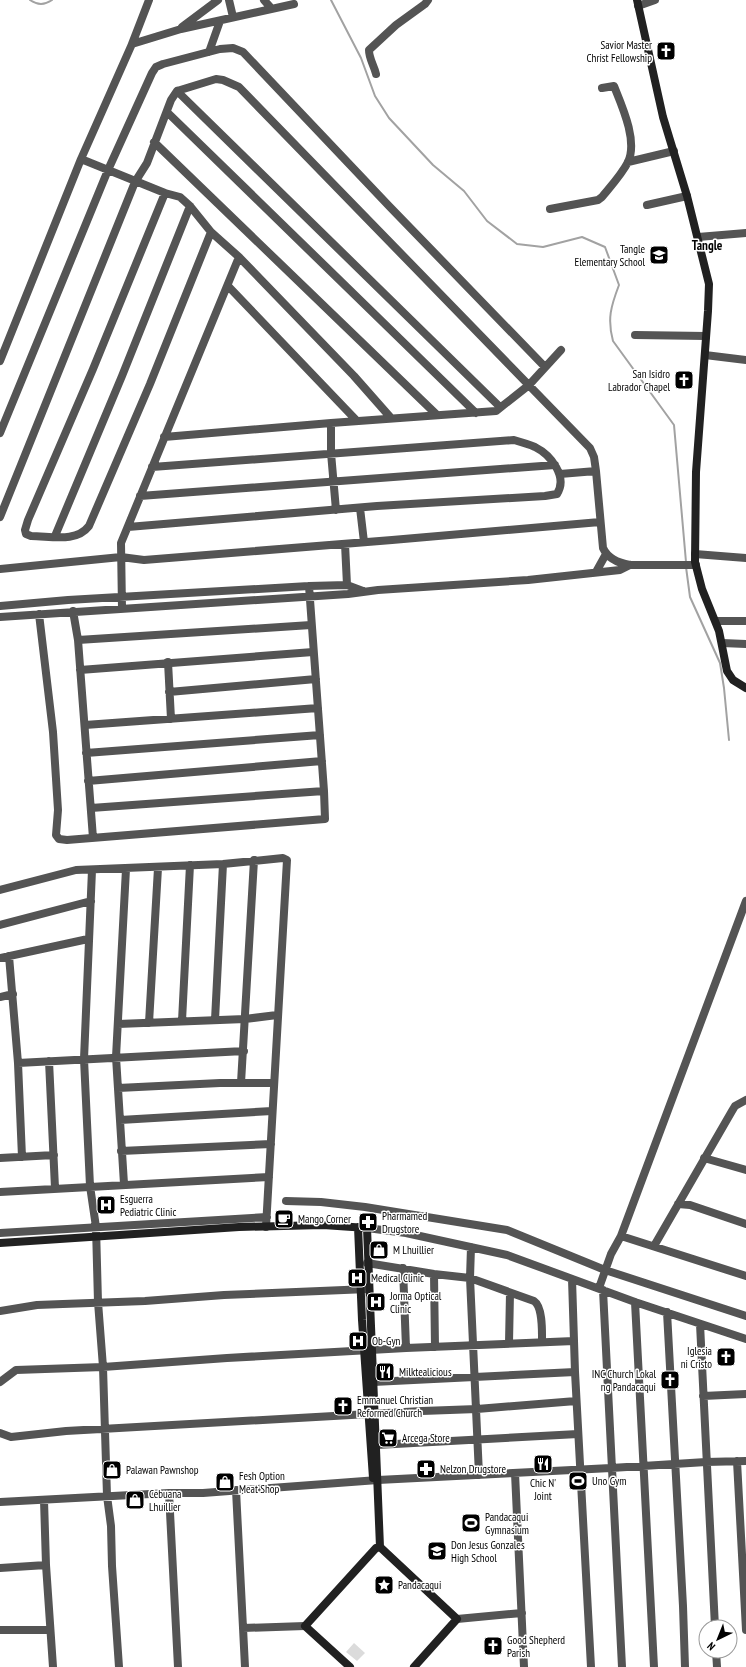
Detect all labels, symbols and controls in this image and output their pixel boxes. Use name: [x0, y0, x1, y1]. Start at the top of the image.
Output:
place label: Savior Master Christ Fellowship: [587, 38, 652, 65]
church icon: Savior Master Christ Fellowship: [655, 40, 677, 62]
district label: Tangle: [692, 237, 723, 254]
place label: Tangle Elementary School: [575, 242, 645, 269]
school or university icon: Tangle Elementary School: [648, 244, 670, 266]
place label: San Isidro Labrador Chapel: [608, 367, 670, 394]
church icon: San Isidro Labrador Chapel: [673, 369, 695, 391]
place label: Esguerra Pediatric Clinic: [120, 1192, 176, 1219]
hospital icon: Esguerra Pediatric Clinic: [95, 1194, 117, 1216]
cafe icon: Mango Corner: [273, 1208, 295, 1230]
place label: Pharmamed Drugstore: [382, 1209, 427, 1236]
pharmacy icon: Pharmamed Drugstore: [357, 1211, 379, 1233]
place label: Mango Corner: [298, 1212, 351, 1226]
shop icon: M Lhuillier: [368, 1239, 390, 1261]
place label: M Lhuillier: [393, 1243, 434, 1257]
hospital icon: Medical Clinic: [346, 1267, 368, 1289]
place label: Medical Clinic: [371, 1271, 424, 1285]
place label: Jorma Optical Clinic: [389, 1289, 442, 1316]
hospital icon: Jorma Optical Clinic: [365, 1291, 387, 1313]
hospital icon: Ob-Gyn: [347, 1330, 369, 1352]
place label: Ob-Gyn: [372, 1334, 401, 1348]
place label: Iglesia ni Cristo: [681, 1344, 712, 1371]
church icon: Iglesia ni Cristo: [715, 1346, 737, 1368]
restaurant icon: Milktealicious: [374, 1361, 396, 1383]
place label: Milktealicious: [399, 1365, 452, 1379]
place label: INC Church Lokal ng Pandacaqui: [592, 1367, 656, 1394]
church icon: INC Church Lokal ng Pandacaqui: [659, 1369, 681, 1391]
place label: Emmanuel Christian Reformed Church: [357, 1393, 433, 1420]
church icon: Emmanuel Christian Reformed Church: [332, 1395, 354, 1417]
supermarket icon: Arcega Store: [377, 1427, 399, 1449]
place label: Arcega Store: [402, 1431, 450, 1445]
restaurant icon: Chic N' Joint: [532, 1453, 554, 1475]
pharmacy icon: Nelzon Drugstore: [415, 1458, 437, 1480]
shop icon: Palawan Pawnshop: [101, 1459, 123, 1481]
place label: Nelzon Drugstore: [440, 1462, 507, 1476]
place label: Palawan Pawnshop: [126, 1463, 199, 1477]
place label: Fesh Option Meat Shop: [239, 1469, 285, 1496]
sports icon: Uno Gym: [567, 1470, 589, 1492]
shop icon: Fesh Option Meat Shop: [214, 1471, 236, 1493]
place label: Uno Gym: [592, 1474, 626, 1488]
place label: Chic N' Joint: [530, 1476, 556, 1503]
place label: Cebuana Lhuillier: [149, 1487, 181, 1514]
shop icon: Cebuana Lhuillier: [124, 1489, 146, 1511]
place label: Pandacaqui Gymnasium: [485, 1510, 529, 1537]
sports icon: Pandacaqui Gymnasium: [460, 1512, 482, 1534]
place label: Don Jesus Gonzales High School: [451, 1538, 525, 1565]
school or university icon: Don Jesus Gonzales High School: [426, 1540, 448, 1562]
place icon: Pandacaqui: [373, 1574, 395, 1596]
place label: Pandacaqui: [398, 1578, 441, 1592]
north arrow: [698, 1619, 738, 1659]
place label: Good Shepherd Parish: [507, 1633, 565, 1660]
church icon: Good Shepherd Parish: [482, 1635, 504, 1657]
text: N: [704, 1639, 718, 1653]

